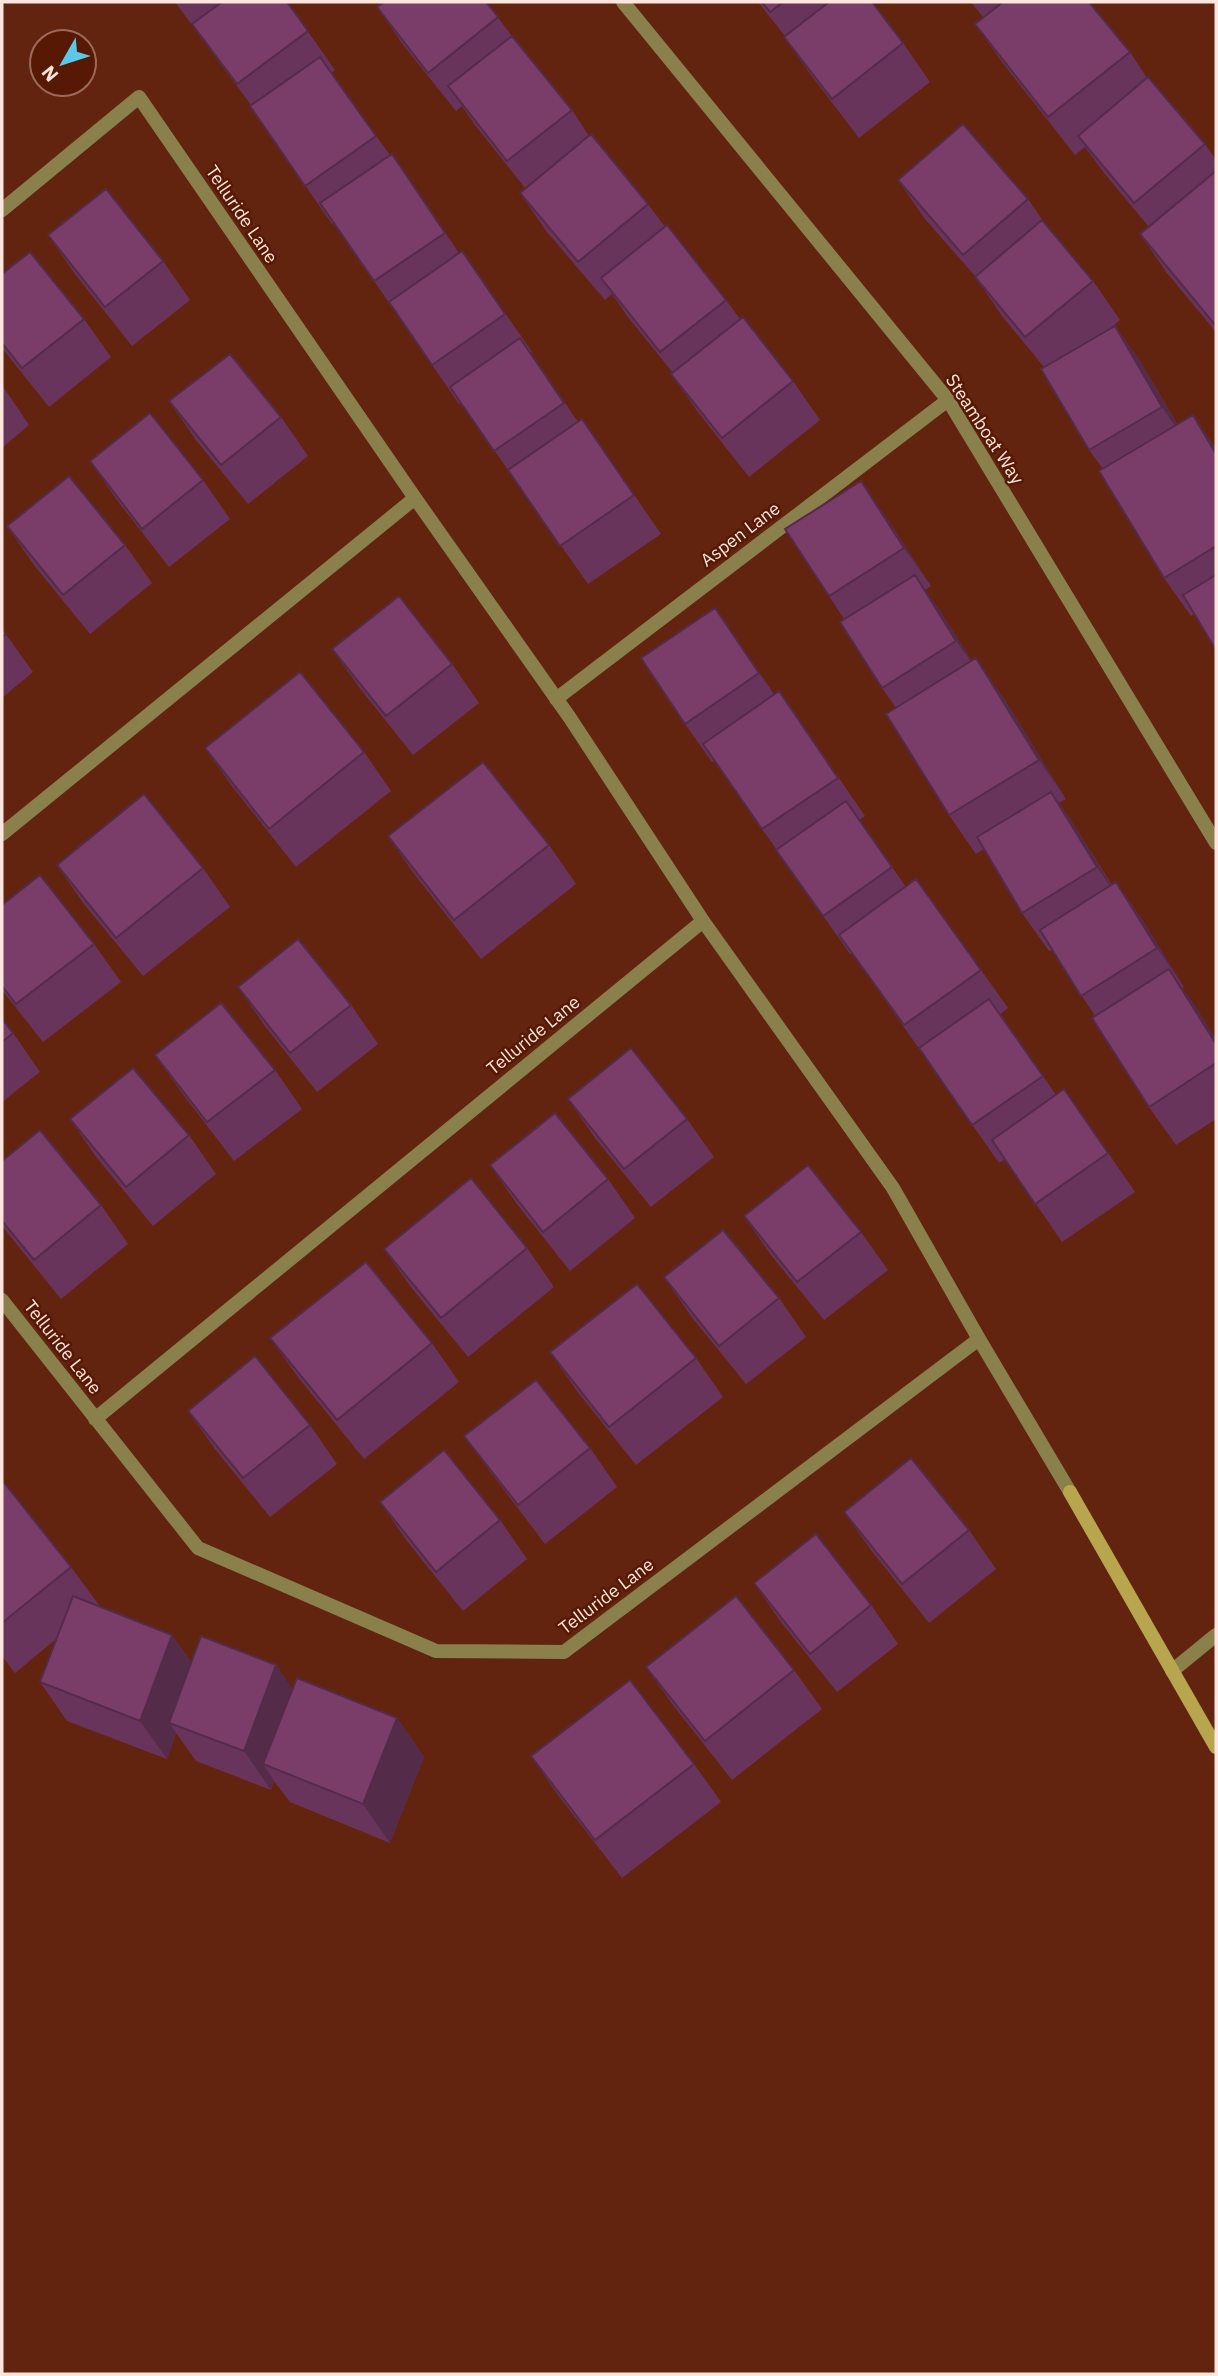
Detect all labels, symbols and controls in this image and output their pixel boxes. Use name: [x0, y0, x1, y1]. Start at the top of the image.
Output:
north arrow: [28, 28, 98, 98]
text: N: [36, 61, 63, 87]
street label: Telluride Lane: [201, 161, 283, 268]
street label: Steamboat Way: [941, 369, 1029, 489]
street label: Aspen Lane: [696, 497, 784, 571]
street label: Telluride Lane: [482, 990, 584, 1080]
street label: Telluride Lane: [19, 1295, 107, 1399]
street label: Telluride Lane: [554, 1553, 658, 1639]

